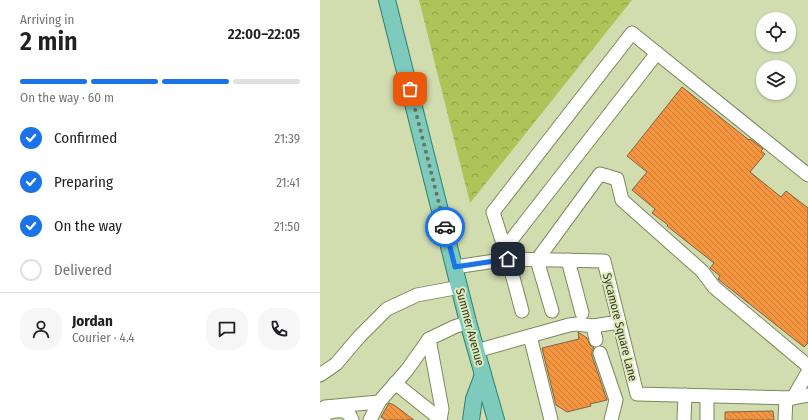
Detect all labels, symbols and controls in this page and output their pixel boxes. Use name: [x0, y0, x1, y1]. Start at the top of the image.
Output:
text: Arriving in: [20, 12, 74, 27]
map controls: [756, 12, 796, 100]
button: locate: [756, 12, 796, 52]
text: 22:00–22:05: [228, 25, 300, 43]
text: 2 min: [20, 26, 78, 57]
button: layers: [756, 60, 796, 100]
pin: [393, 72, 427, 106]
icon: bag: [399, 78, 421, 100]
text: On the way · 60 m: [20, 90, 114, 105]
icon: check: [20, 127, 42, 149]
text: Confirmed: [54, 129, 117, 147]
text: 21:39: [275, 131, 300, 146]
icon: check: [20, 171, 42, 193]
text: Preparing: [54, 173, 113, 191]
text: 21:41: [276, 175, 300, 190]
courier: [425, 207, 465, 247]
icon: check: [20, 215, 42, 237]
icon: car: [434, 216, 456, 238]
text: On the way: [54, 217, 122, 235]
text: 21:50: [274, 219, 300, 234]
pin: [491, 242, 525, 276]
icon: home: [497, 248, 519, 270]
text: Delivered: [54, 261, 112, 279]
street label: Sycamore Square Lane: [600, 272, 640, 382]
street label: Summer Avenue: [453, 287, 487, 367]
button: person: [20, 308, 62, 350]
button: chat: [206, 308, 248, 350]
button: phone: [258, 308, 300, 350]
text: Jordan: [72, 312, 113, 330]
text: Courier · 4.4: [72, 330, 135, 345]

